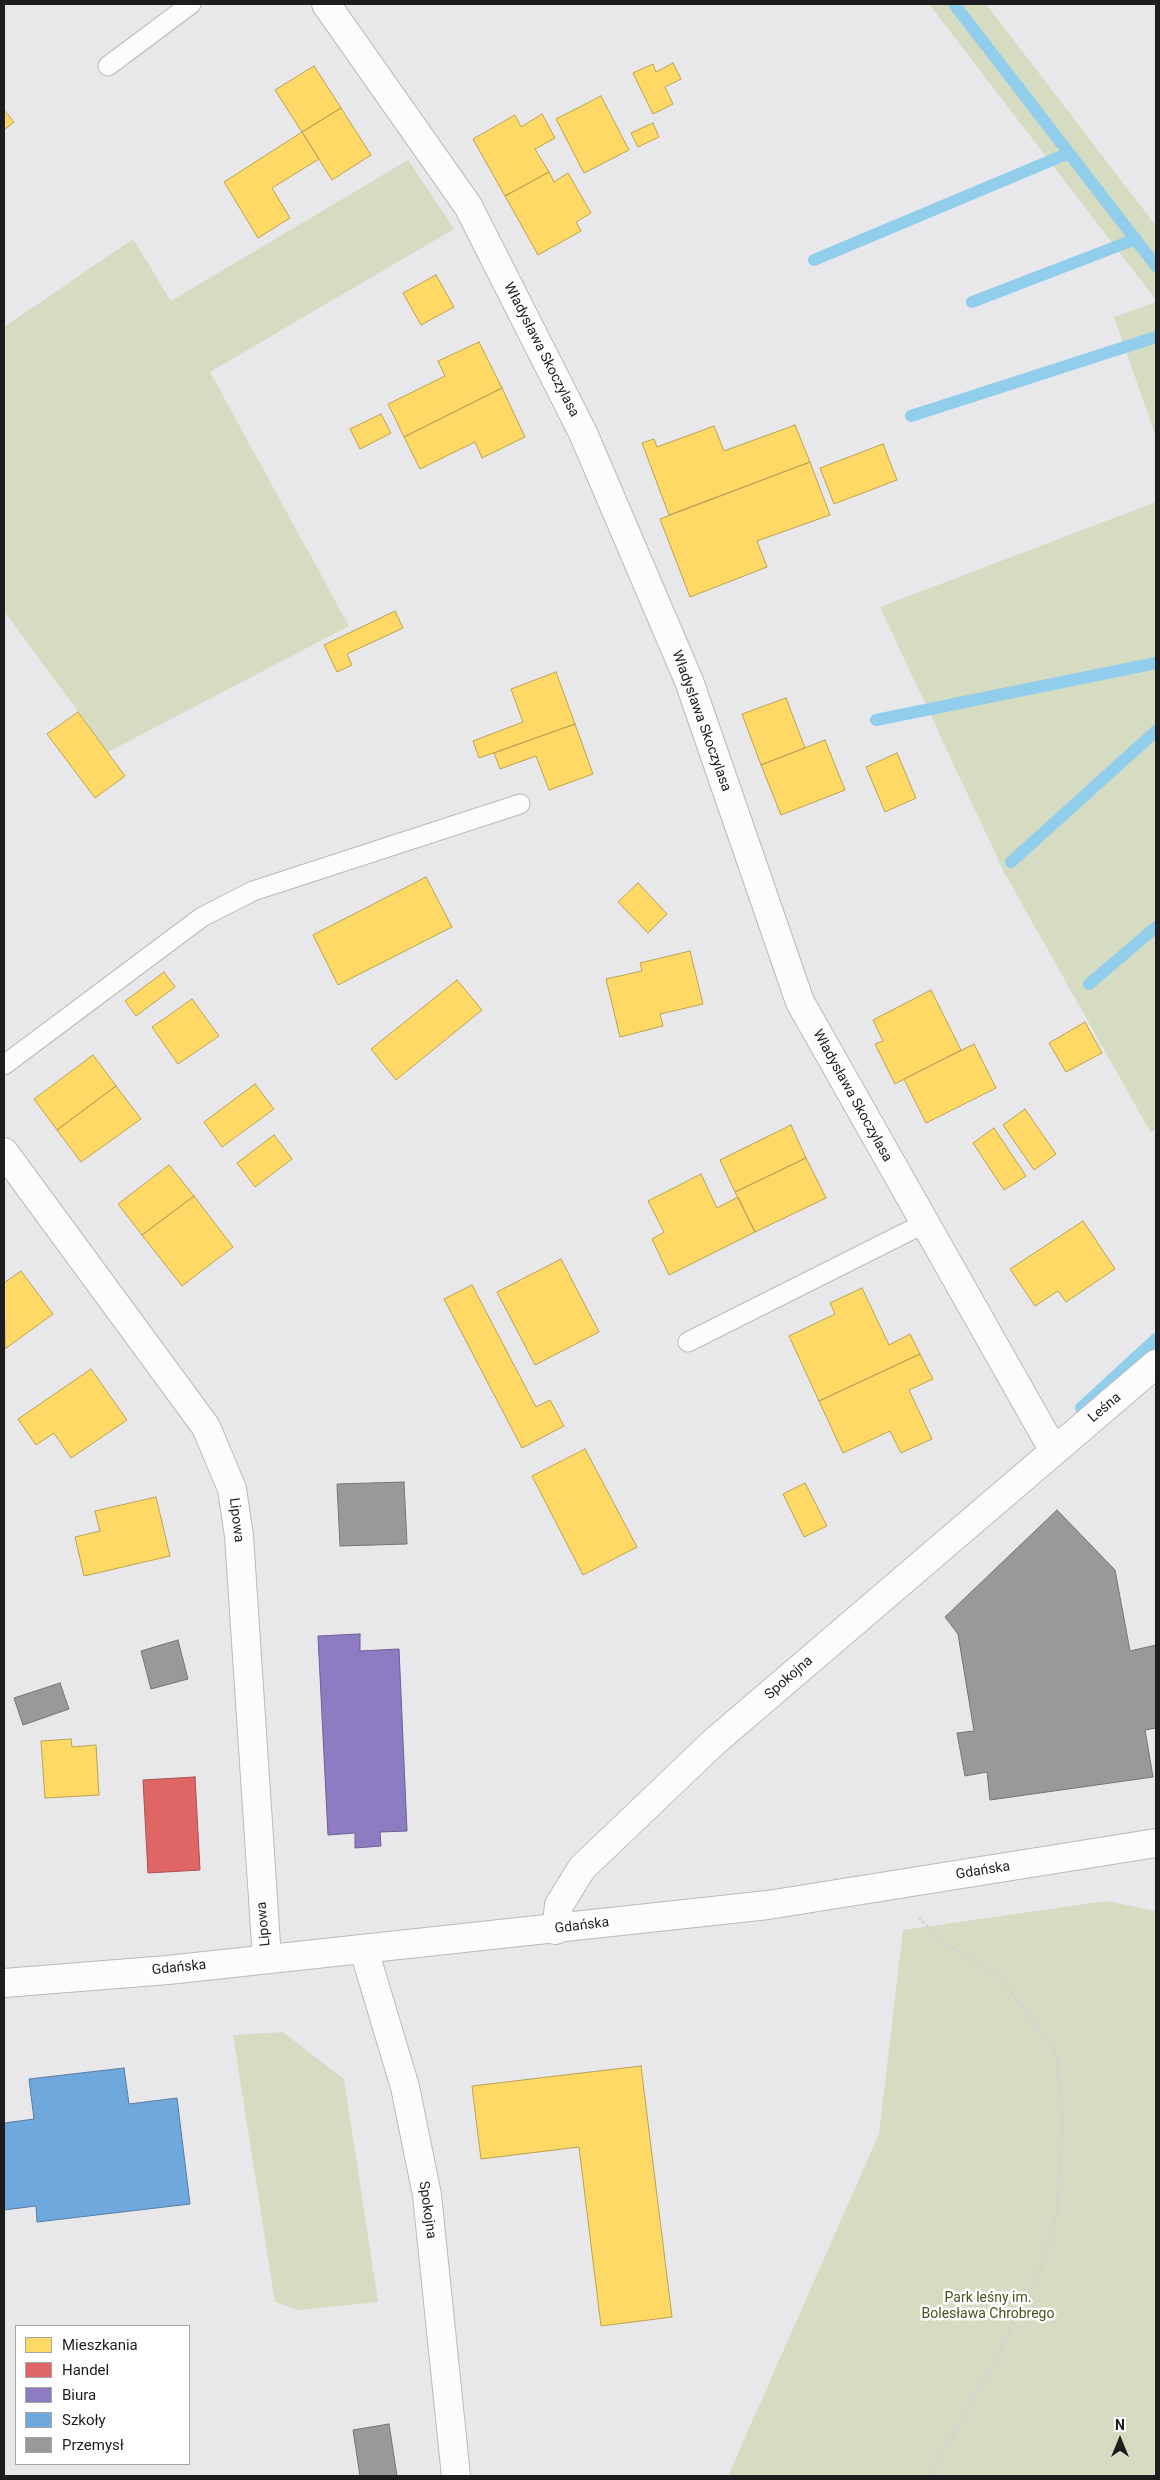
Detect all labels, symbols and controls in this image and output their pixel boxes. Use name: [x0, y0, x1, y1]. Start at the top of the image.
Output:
street label: Władysława Skoczylasa: [500, 280, 582, 420]
street label: Władysława Skoczylasa: [668, 648, 734, 794]
street label: Władysława Skoczylasa: [809, 1027, 895, 1165]
street label: Leśna: [1085, 1390, 1125, 1426]
street label: Lipowa: [225, 1497, 247, 1543]
street label: Spokojna: [762, 1653, 816, 1703]
street label: Gdańska: [955, 1858, 1011, 1884]
street label: Lipowa: [254, 1901, 274, 1947]
street label: Gdańska: [554, 1914, 610, 1938]
street label: Gdańska: [151, 1957, 207, 1979]
street label: Spokojna: [415, 2180, 439, 2240]
park label: Park leśny im. Bolesława Chrobrego: [922, 2290, 1054, 2322]
legend: [15, 2325, 190, 2465]
text: Mieszkania: [62, 2336, 138, 2354]
text: Handel: [62, 2361, 109, 2379]
text: Biura: [62, 2386, 96, 2404]
text: Szkoły: [62, 2411, 106, 2429]
north arrow: [1095, 2415, 1145, 2465]
text: N: [1115, 2417, 1125, 2433]
text: Przemysł: [62, 2436, 124, 2454]

